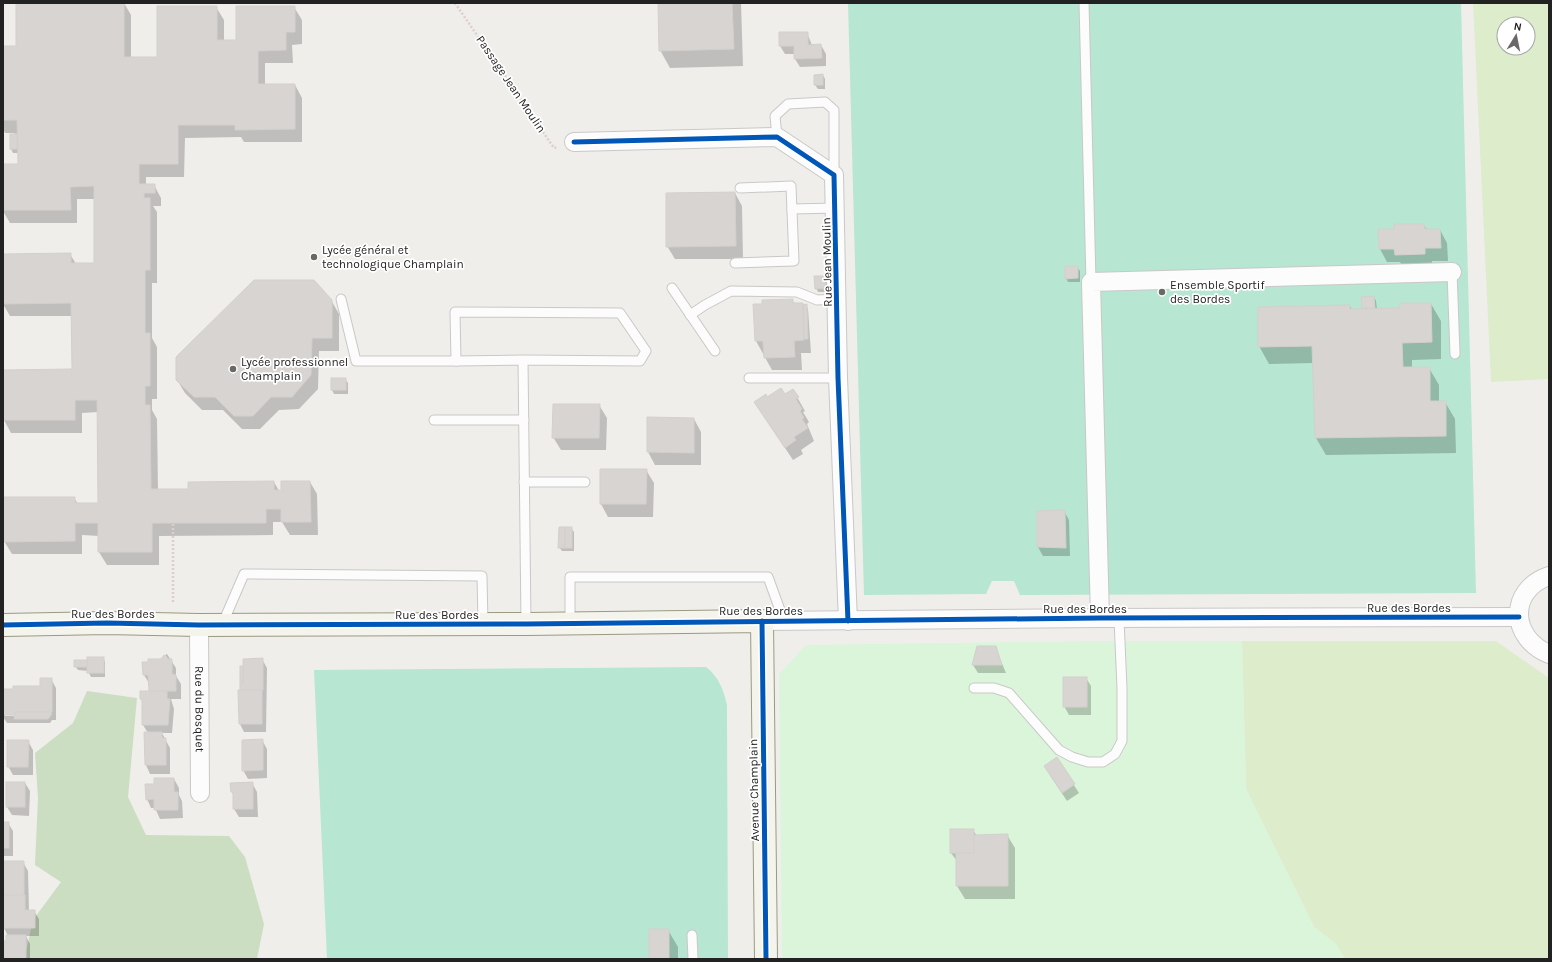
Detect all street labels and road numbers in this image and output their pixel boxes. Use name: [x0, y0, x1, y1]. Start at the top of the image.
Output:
street label: Passage Jean Moulin: [473, 33, 549, 135]
street label: Rue Jean Moulin: [819, 217, 835, 307]
street label: Rue des Bordes: [1367, 601, 1451, 615]
street label: Rue des Bordes: [1043, 602, 1127, 616]
street label: Rue des Bordes: [719, 604, 803, 618]
street label: Rue des Bordes: [71, 607, 155, 621]
street label: Rue des Bordes: [395, 608, 479, 622]
street label: Rue du Bosquet: [192, 666, 207, 753]
street label: Avenue Champlain: [746, 739, 762, 841]

